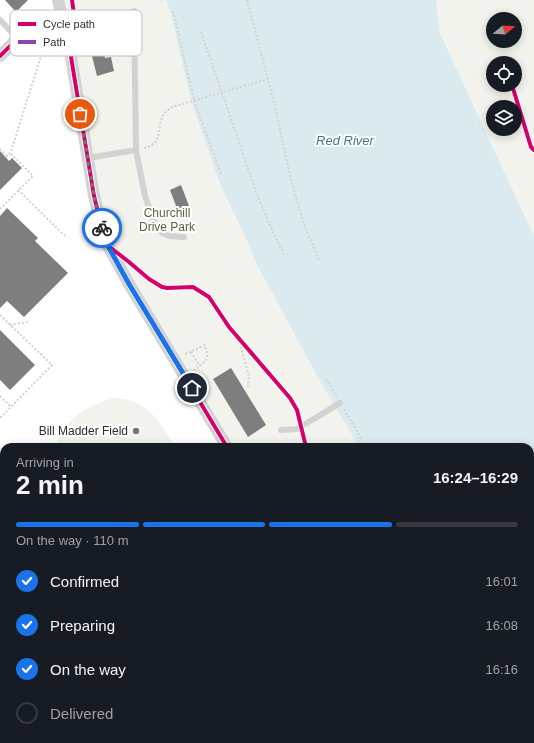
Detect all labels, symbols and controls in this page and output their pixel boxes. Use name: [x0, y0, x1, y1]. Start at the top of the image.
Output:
legend: [10, 10, 142, 56]
north arrow: [486, 12, 522, 48]
map controls: [486, 12, 522, 136]
text: Cycle path: [43, 18, 95, 30]
text: Path: [43, 36, 66, 48]
button: locate: [486, 56, 522, 92]
pin: [63, 97, 97, 131]
button: layers: [486, 100, 522, 136]
icon: bag: [69, 103, 91, 125]
water label: Red River: [316, 133, 375, 148]
park label: Churchill Drive Park: [139, 206, 196, 234]
courier: [82, 208, 122, 248]
icon: bike: [91, 217, 113, 239]
pin: [175, 371, 209, 405]
icon: home: [181, 377, 203, 399]
place label: Bill Madder Field: [39, 424, 128, 438]
marker: Bill Madder Field: [131, 426, 141, 436]
text: Arriving in: [16, 455, 74, 470]
text: 16:24–16:29: [433, 469, 518, 486]
text: 2 min: [16, 470, 84, 500]
text: On the way · 110 m: [16, 533, 128, 548]
icon: check: [16, 570, 38, 592]
text: Confirmed: [50, 573, 119, 590]
text: 16:01: [485, 574, 518, 589]
icon: check: [16, 614, 38, 636]
text: Preparing: [50, 617, 115, 634]
text: 16:08: [485, 618, 518, 633]
icon: check: [16, 658, 38, 680]
text: On the way: [50, 661, 126, 678]
text: 16:16: [485, 662, 518, 677]
text: Delivered: [50, 705, 113, 722]

